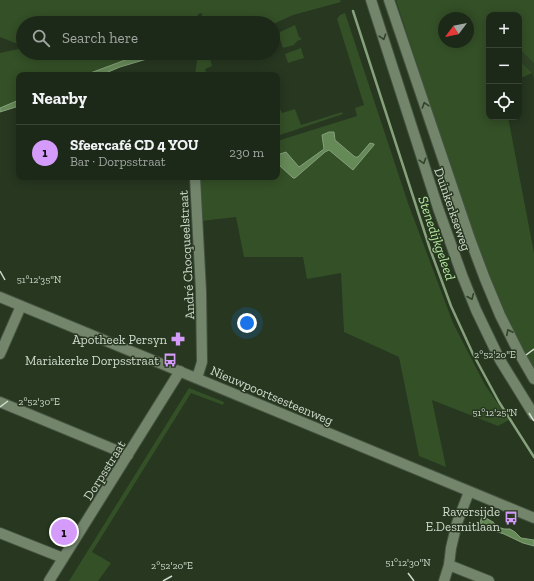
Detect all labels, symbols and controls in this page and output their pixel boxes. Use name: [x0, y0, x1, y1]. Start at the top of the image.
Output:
north arrow: [438, 12, 474, 48]
map controls: [486, 12, 522, 120]
button: +: [486, 12, 522, 48]
search box: [16, 16, 280, 60]
icon: search: [30, 27, 52, 49]
text: Search here: [62, 29, 138, 47]
one-way arrow: [378, 33, 387, 40]
button: −: [486, 48, 522, 84]
button: locate: [486, 84, 522, 120]
text: Nearby: [32, 88, 87, 108]
one-way arrow: [422, 102, 430, 109]
text: Sfeercafé CD 4 YOU: [70, 136, 199, 154]
text: 1: [42, 145, 48, 160]
text: 230 m: [229, 145, 264, 160]
text: Bar · Dorpsstraat: [70, 154, 166, 169]
one-way arrow: [418, 157, 427, 164]
street label: Duinkerkseweg: [431, 166, 474, 253]
street label: André Chocqueelstraat: [176, 190, 197, 320]
water label: Stenedijkgeleed: [414, 194, 459, 282]
text: 51°12'35"N: [17, 274, 62, 286]
one-way arrow: [466, 293, 474, 300]
your location: [237, 313, 257, 333]
one-way arrow: [506, 329, 513, 337]
pharmacy icon: Apotheek Persyn: [170, 331, 186, 347]
place label: Apotheek Persyn: [72, 332, 168, 347]
text: 2°52'20"E: [474, 349, 516, 361]
bus stop icon: Mariakerke Dorpsstraat: [162, 352, 178, 368]
place label: Mariakerke Dorpsstraat: [25, 353, 159, 368]
street label: Nieuwpoortsesteenweg: [208, 363, 335, 428]
text: 2°52'30"E: [18, 396, 60, 408]
text: 51°12'25"N: [473, 407, 518, 419]
street label: Dorpsstraat: [80, 438, 129, 503]
place label: Raversijde E.Desmitlaan: [425, 504, 501, 534]
bus stop icon: Raversijde E.Desmitlaan: [503, 510, 519, 526]
pin: 1: [51, 517, 77, 547]
text: 51°12'30"N: [385, 557, 431, 569]
text: 2°52'20"E: [151, 560, 193, 572]

